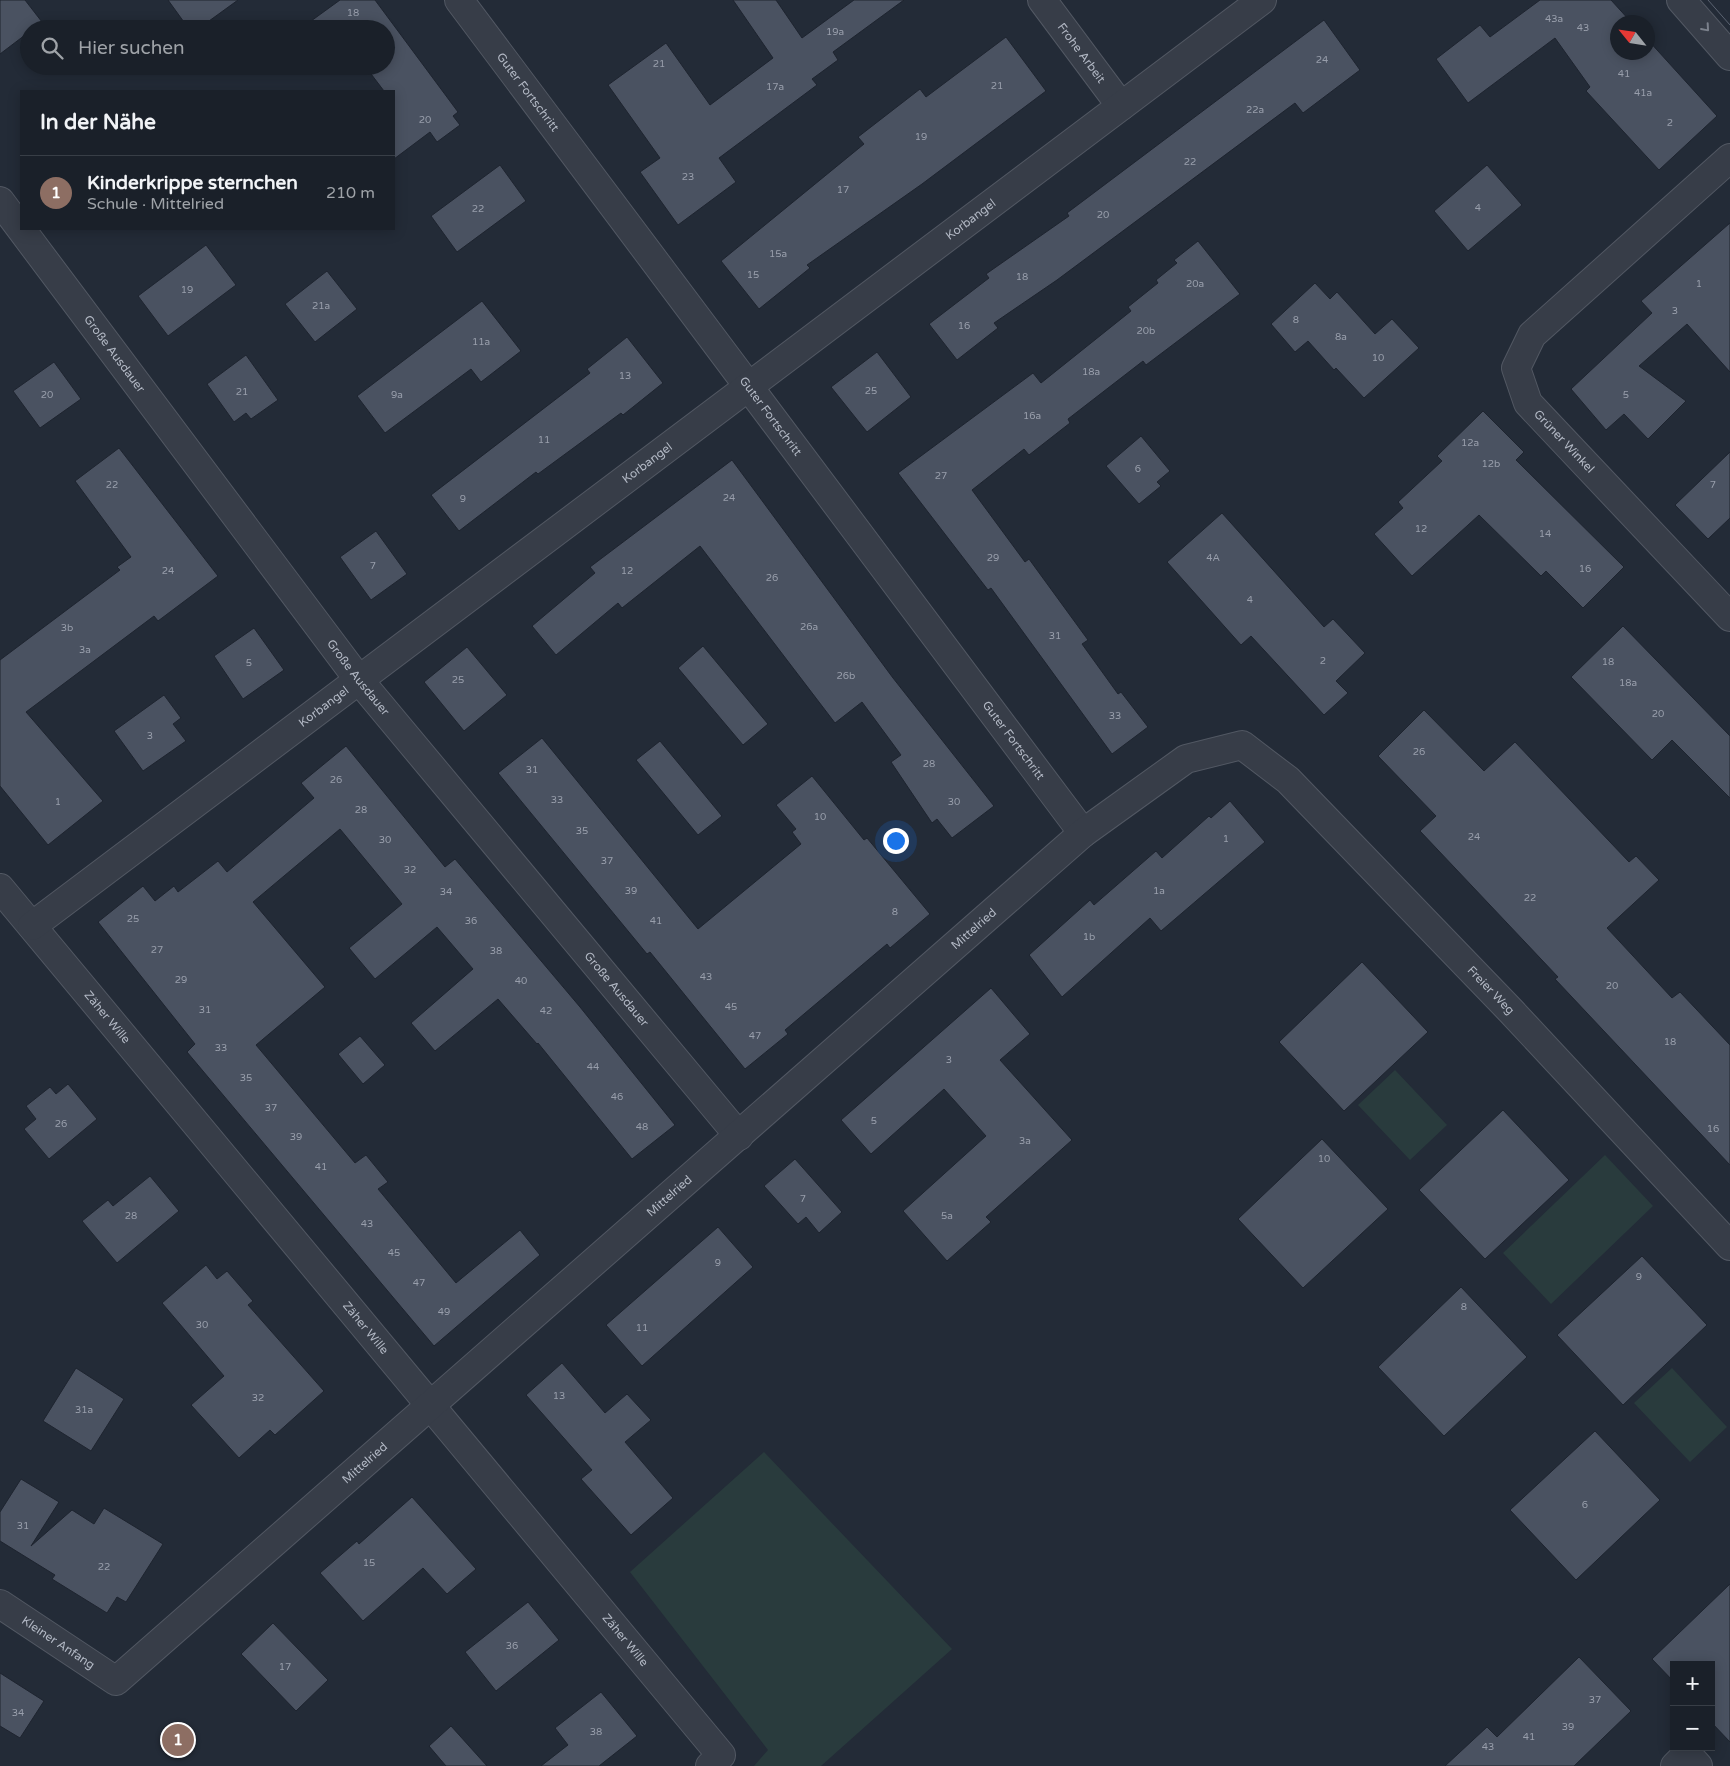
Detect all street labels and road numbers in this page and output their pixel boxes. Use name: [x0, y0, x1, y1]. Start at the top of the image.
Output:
street label: Frohe Arbeit: [1054, 20, 1109, 86]
street label: Guter Fortschritt: [494, 50, 562, 135]
street label: Korbangel: [943, 196, 998, 243]
street label: Große Ausdauer: [81, 312, 148, 396]
street label: Guter Fortschritt: [737, 374, 805, 459]
street label: Grüner Winkel: [1531, 407, 1597, 476]
street label: Korbangel: [619, 440, 675, 486]
street label: Große Ausdauer: [324, 637, 393, 718]
street label: Korbangel: [296, 683, 351, 730]
street label: Guter Fortschritt: [979, 698, 1048, 783]
street label: Mittelried: [948, 905, 999, 952]
street label: Große Ausdauer: [581, 949, 652, 1030]
street label: Freier Weg: [1465, 963, 1517, 1017]
street label: Zäher Wille: [82, 988, 133, 1046]
street label: Mittelried: [644, 1172, 695, 1219]
street label: Zäher Wille: [340, 1299, 392, 1357]
street label: Mittelried: [339, 1439, 390, 1486]
street label: Zäher Wille: [599, 1611, 651, 1669]
street label: Kleiner Anfang: [19, 1613, 98, 1672]

